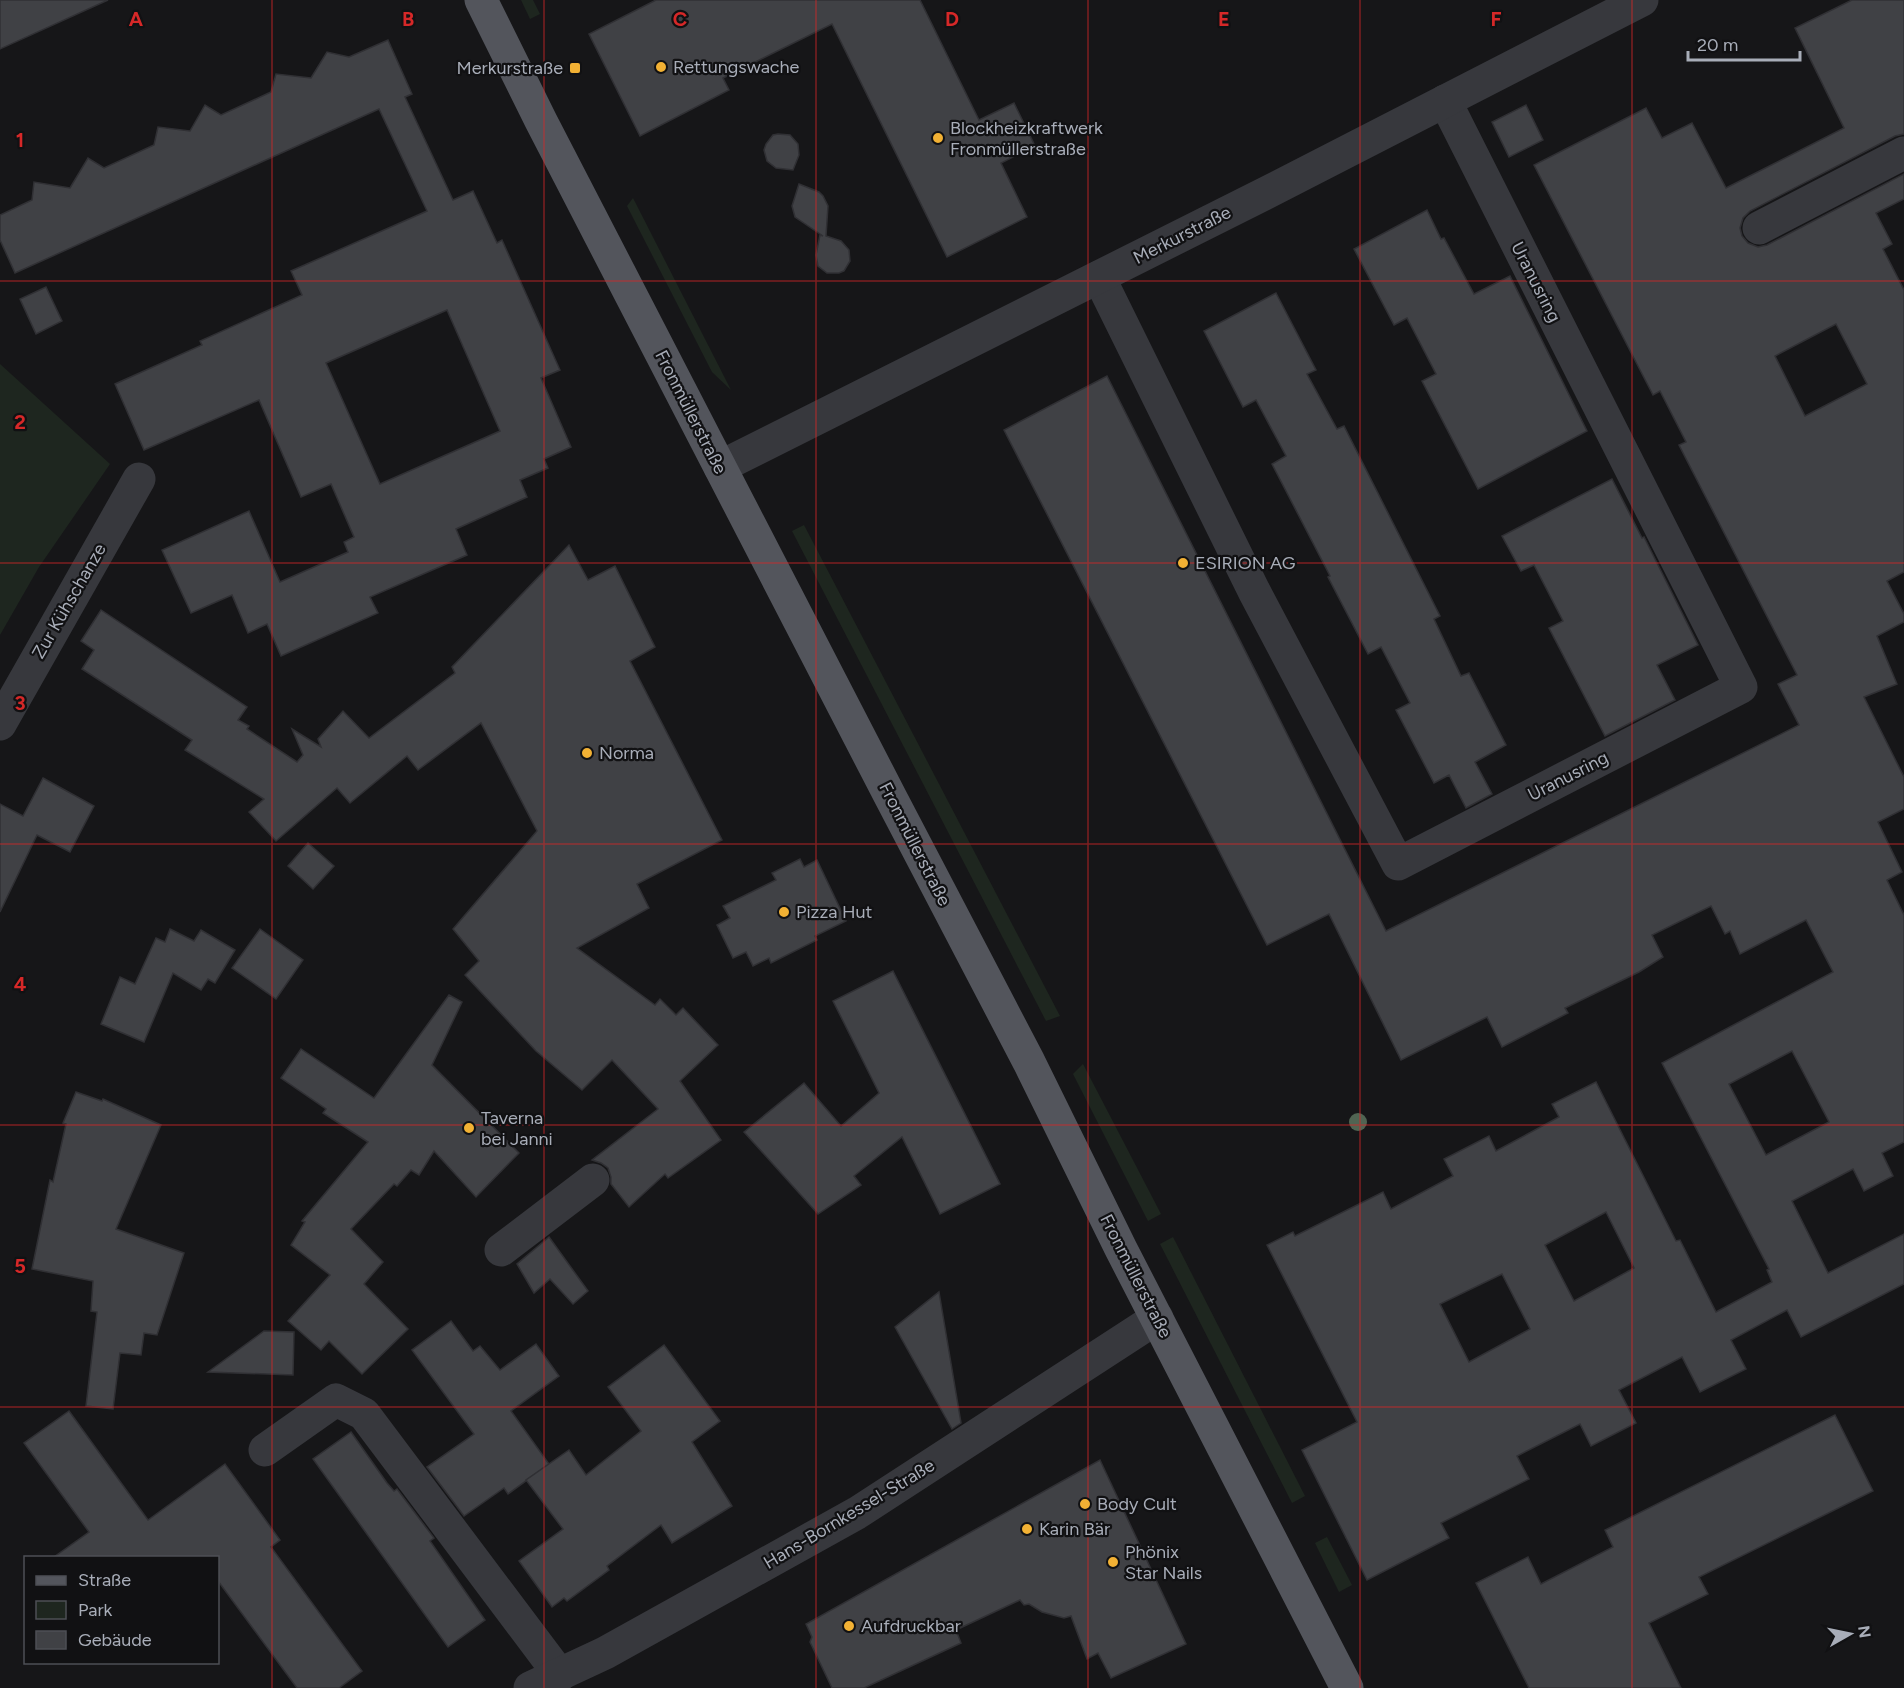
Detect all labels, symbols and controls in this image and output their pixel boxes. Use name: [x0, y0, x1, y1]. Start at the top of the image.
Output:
text: A: [129, 7, 144, 31]
text: B: [402, 7, 414, 31]
text: C: [673, 7, 687, 31]
text: D: [945, 7, 959, 31]
text: E: [1218, 7, 1230, 31]
text: F: [1490, 7, 1502, 31]
scale bar: [1688, 24, 1800, 62]
text: 20 m: [1697, 34, 1738, 56]
place label: Rettungswache: [673, 56, 800, 78]
place label: Merkurstraße: [457, 57, 563, 79]
marker: Rettungswache: [654, 60, 668, 74]
marker: Merkurstraße: [568, 61, 582, 75]
place label: Blockheizkraftwerk Fronmüllerstraße: [950, 117, 1103, 160]
text: 1: [16, 128, 24, 152]
marker: Blockheizkraftwerk Fronmüllerstraße: [931, 131, 945, 145]
street label: Merkurstraße: [1130, 201, 1235, 269]
street label: Uranusring: [1506, 238, 1566, 326]
street label: Fronmüllerstraße: [650, 347, 732, 478]
text: 2: [14, 410, 26, 434]
street label: Zur Kühschanze: [27, 539, 111, 662]
place label: ESIRION AG: [1195, 552, 1296, 574]
marker: ESIRION AG: [1176, 556, 1190, 570]
text: 3: [14, 691, 26, 715]
place label: Norma: [599, 742, 654, 764]
marker: Norma: [580, 746, 594, 760]
street label: Uranusring: [1524, 746, 1612, 806]
street label: Fronmüllerstraße: [874, 779, 956, 910]
place label: Pizza Hut: [796, 901, 872, 923]
marker: Pizza Hut: [777, 905, 791, 919]
text: 4: [14, 972, 27, 996]
place label: Taverna bei Janni: [481, 1107, 553, 1150]
marker: Taverna bei Janni: [462, 1121, 476, 1135]
street label: Fronmüllerstraße: [1095, 1211, 1177, 1342]
text: 5: [14, 1254, 26, 1278]
street label: Hans-Bornkessel-Straße: [759, 1454, 939, 1574]
place label: Body Cult: [1097, 1493, 1177, 1515]
marker: Body Cult: [1078, 1497, 1092, 1511]
place label: Karin Bär: [1039, 1518, 1110, 1540]
marker: Karin Bär: [1020, 1522, 1034, 1536]
place label: Phönix Star Nails: [1125, 1541, 1202, 1584]
marker: Phönix Star Nails: [1106, 1555, 1120, 1569]
legend: [24, 1556, 219, 1664]
text: Straße: [78, 1569, 131, 1591]
text: Park: [78, 1599, 113, 1621]
north arrow: [1820, 1604, 1880, 1664]
place label: Aufdruckbar: [861, 1615, 961, 1637]
marker: Aufdruckbar: [842, 1619, 856, 1633]
text: N: [1854, 1624, 1875, 1639]
text: Gebäude: [78, 1629, 152, 1651]

